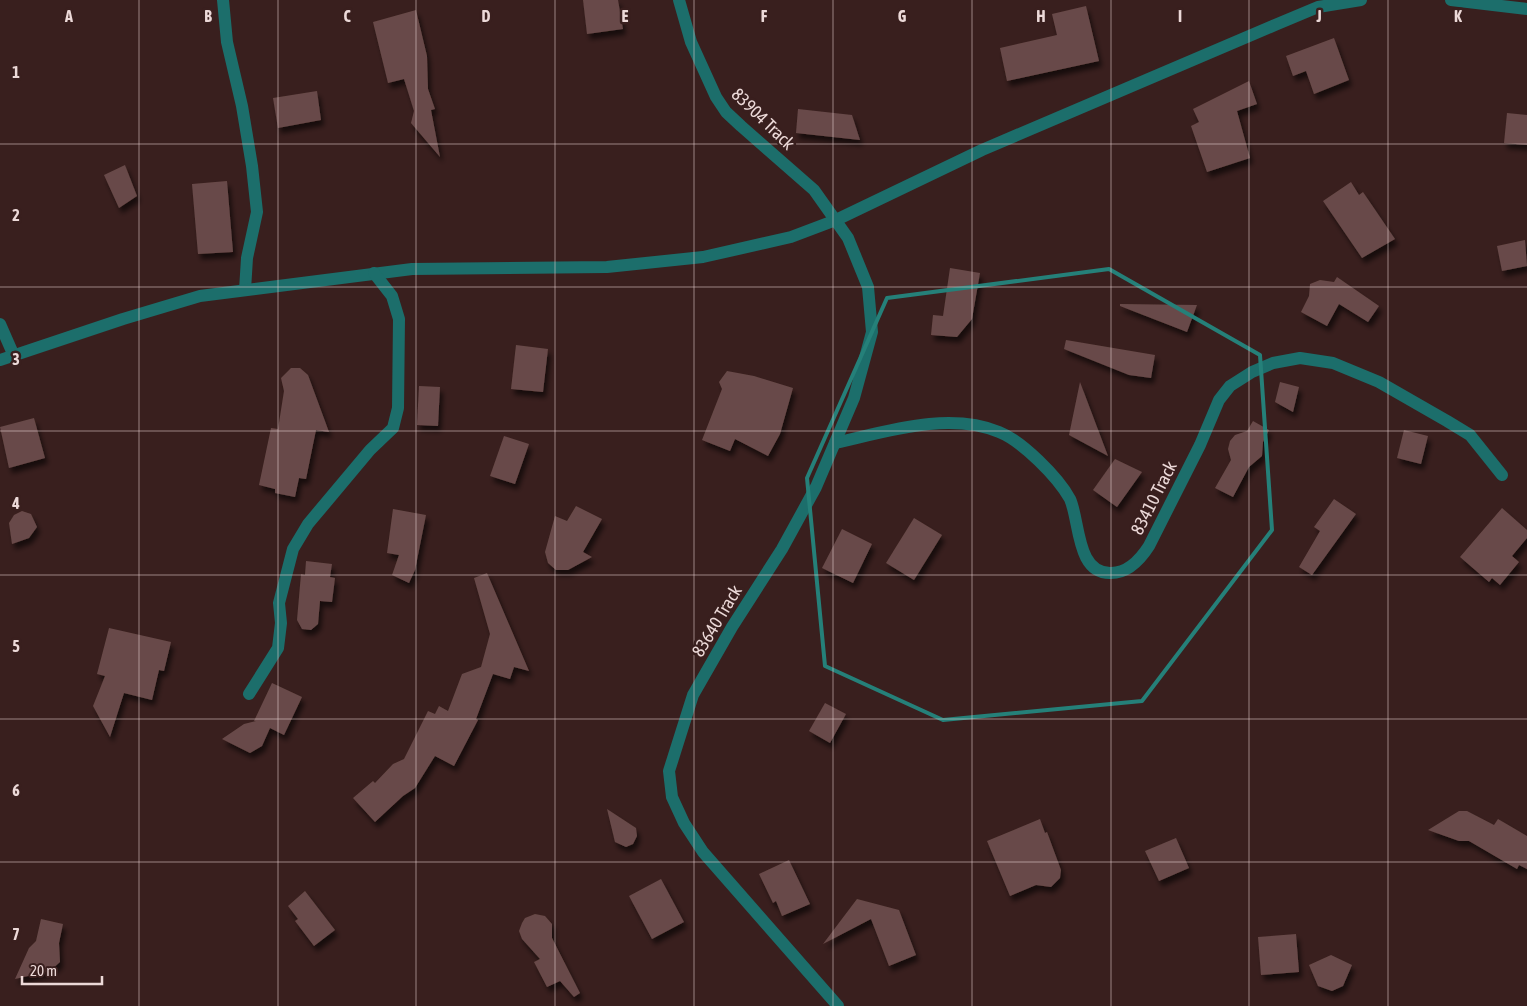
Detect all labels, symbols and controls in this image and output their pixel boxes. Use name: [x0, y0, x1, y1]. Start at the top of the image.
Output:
text: A: [64, 7, 73, 25]
text: B: [204, 7, 212, 25]
text: C: [343, 7, 351, 25]
text: D: [482, 7, 491, 25]
text: E: [622, 7, 629, 25]
text: F: [761, 7, 768, 25]
text: G: [898, 7, 907, 25]
text: H: [1036, 7, 1046, 25]
text: I: [1178, 7, 1182, 25]
text: J: [1315, 7, 1322, 25]
text: K: [1454, 7, 1462, 25]
text: 1: [12, 63, 20, 81]
street label: 83904 Track: [727, 83, 799, 154]
text: 2: [12, 206, 20, 224]
text: 3: [12, 350, 20, 368]
street label: 83410 Track: [1126, 458, 1181, 538]
text: 4: [11, 494, 20, 512]
street label: 83640 Track: [687, 581, 746, 660]
text: 5: [12, 637, 20, 655]
text: 6: [12, 781, 20, 799]
text: 7: [12, 925, 20, 943]
scale bar: [22, 954, 102, 986]
text: 20 m: [30, 962, 57, 979]

